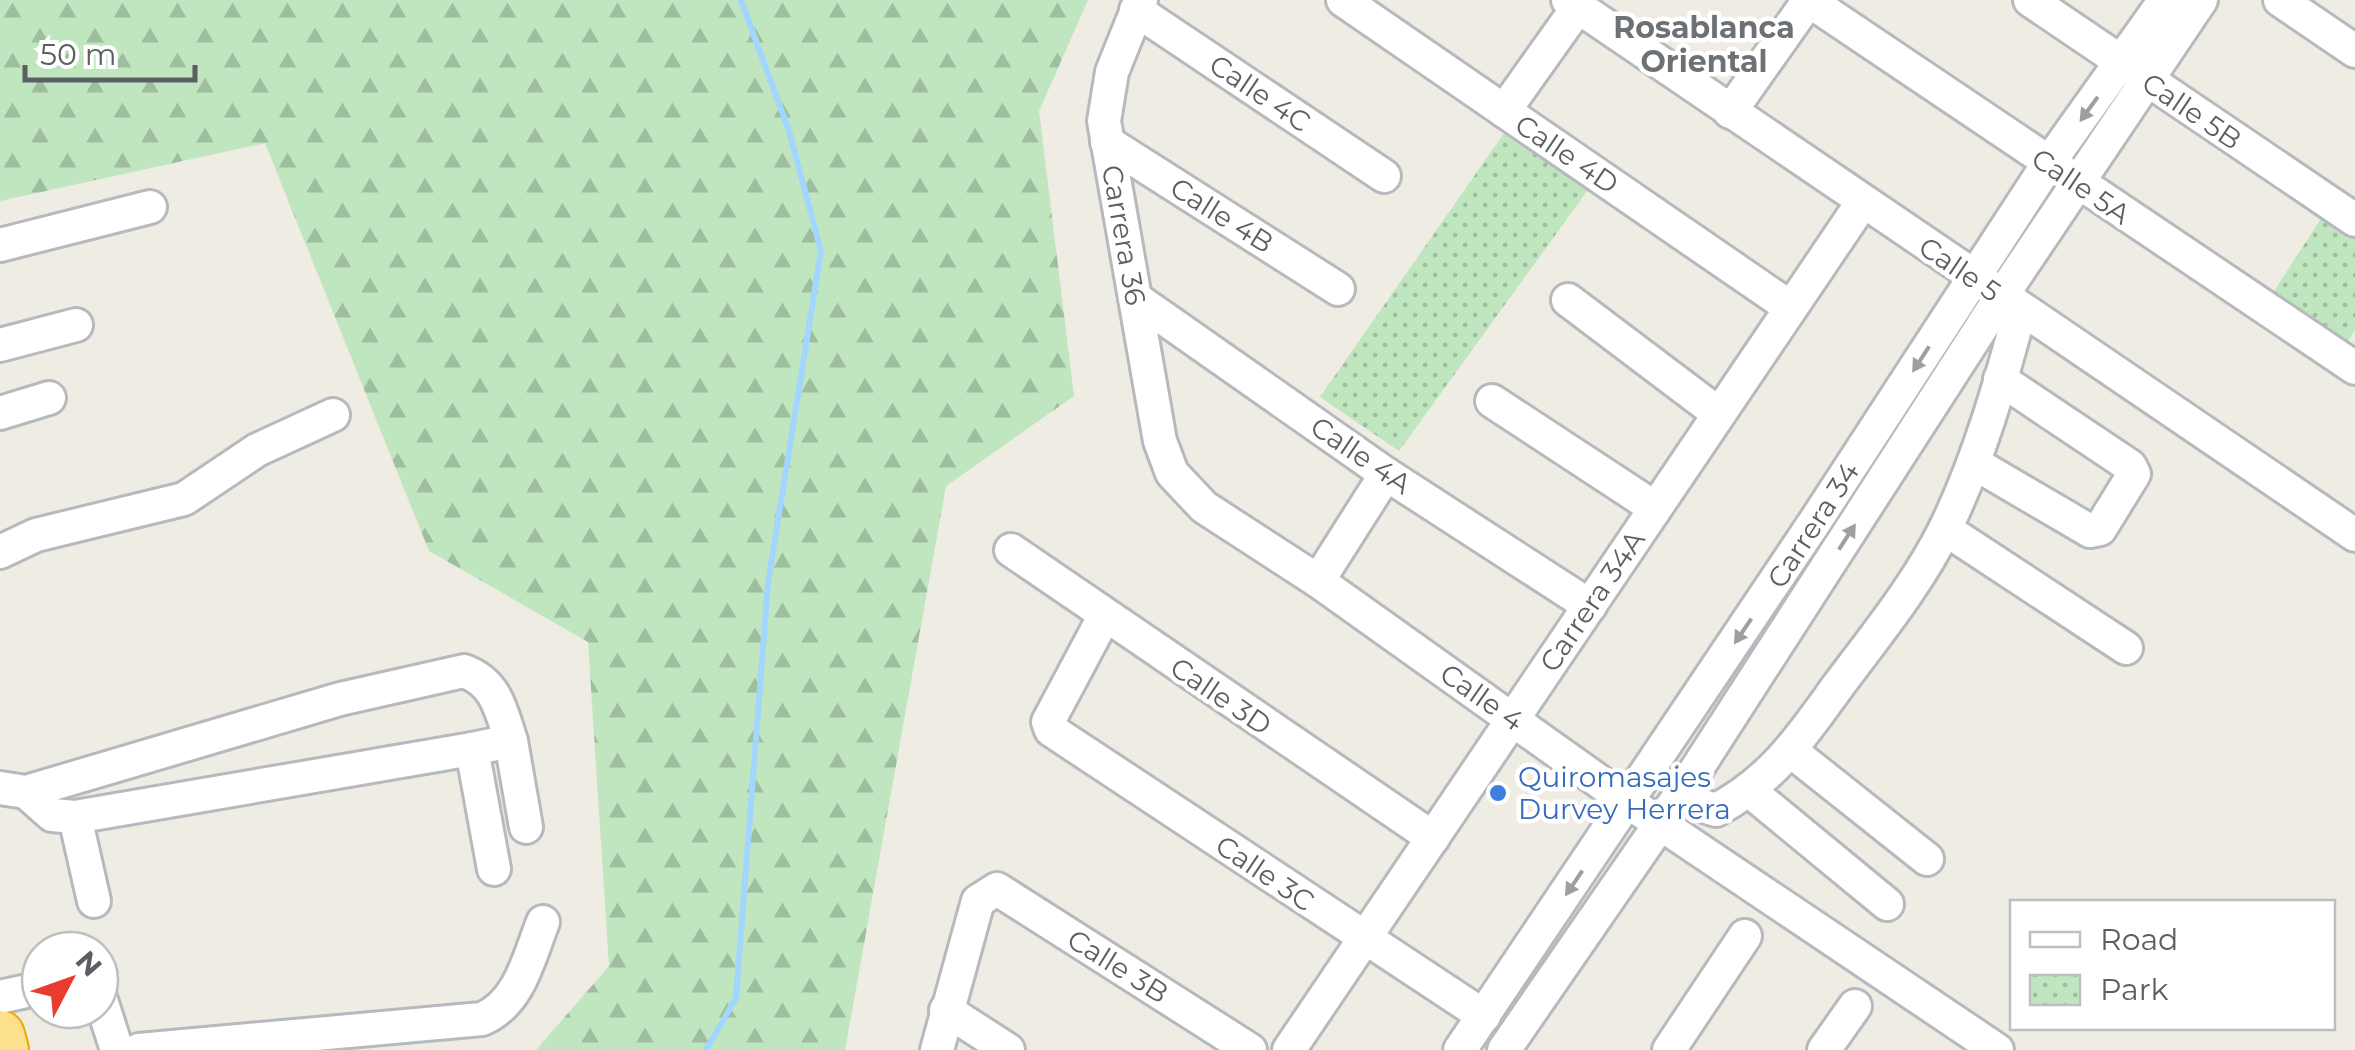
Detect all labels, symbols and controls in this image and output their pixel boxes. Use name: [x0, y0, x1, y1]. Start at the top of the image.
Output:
district label: Rosablanca Oriental: [1613, 9, 1795, 80]
scale bar: [25, 20, 195, 82]
text: 50 m: [40, 36, 117, 73]
street label: Calle 4C: [1203, 47, 1317, 139]
street label: Calle 5B: [2136, 65, 2248, 157]
one-way arrow: [2080, 96, 2100, 122]
street label: Calle 4D: [1509, 107, 1625, 201]
street label: Calle 5A: [2025, 141, 2137, 232]
street label: Carrera 36: [1095, 162, 1153, 308]
street label: Calle 4B: [1164, 170, 1280, 260]
street label: Calle 5: [1913, 229, 2007, 309]
one-way arrow: [1912, 346, 1931, 373]
street label: Calle 4A: [1304, 409, 1419, 501]
street label: Carrera 34: [1760, 455, 1867, 594]
street label: Carrera 34A: [1532, 523, 1652, 678]
one-way arrow: [1837, 523, 1855, 550]
one-way arrow: [1734, 617, 1752, 644]
street label: Calle 3D: [1164, 650, 1278, 742]
street label: Calle 4: [1434, 656, 1531, 738]
place label: Quiromasajes Durvey Herrera: [1518, 760, 1731, 826]
marker: Quiromasajes Durvey Herrera: [1487, 782, 1509, 804]
street label: Calle 3C: [1209, 828, 1321, 918]
one-way arrow: [1565, 870, 1583, 897]
legend: [2010, 900, 2335, 1030]
text: Road: [2100, 921, 2178, 958]
street label: Calle 3B: [1061, 922, 1175, 1010]
north arrow: [20, 930, 120, 1030]
text: N: [69, 944, 109, 983]
text: Park: [2100, 971, 2169, 1008]

